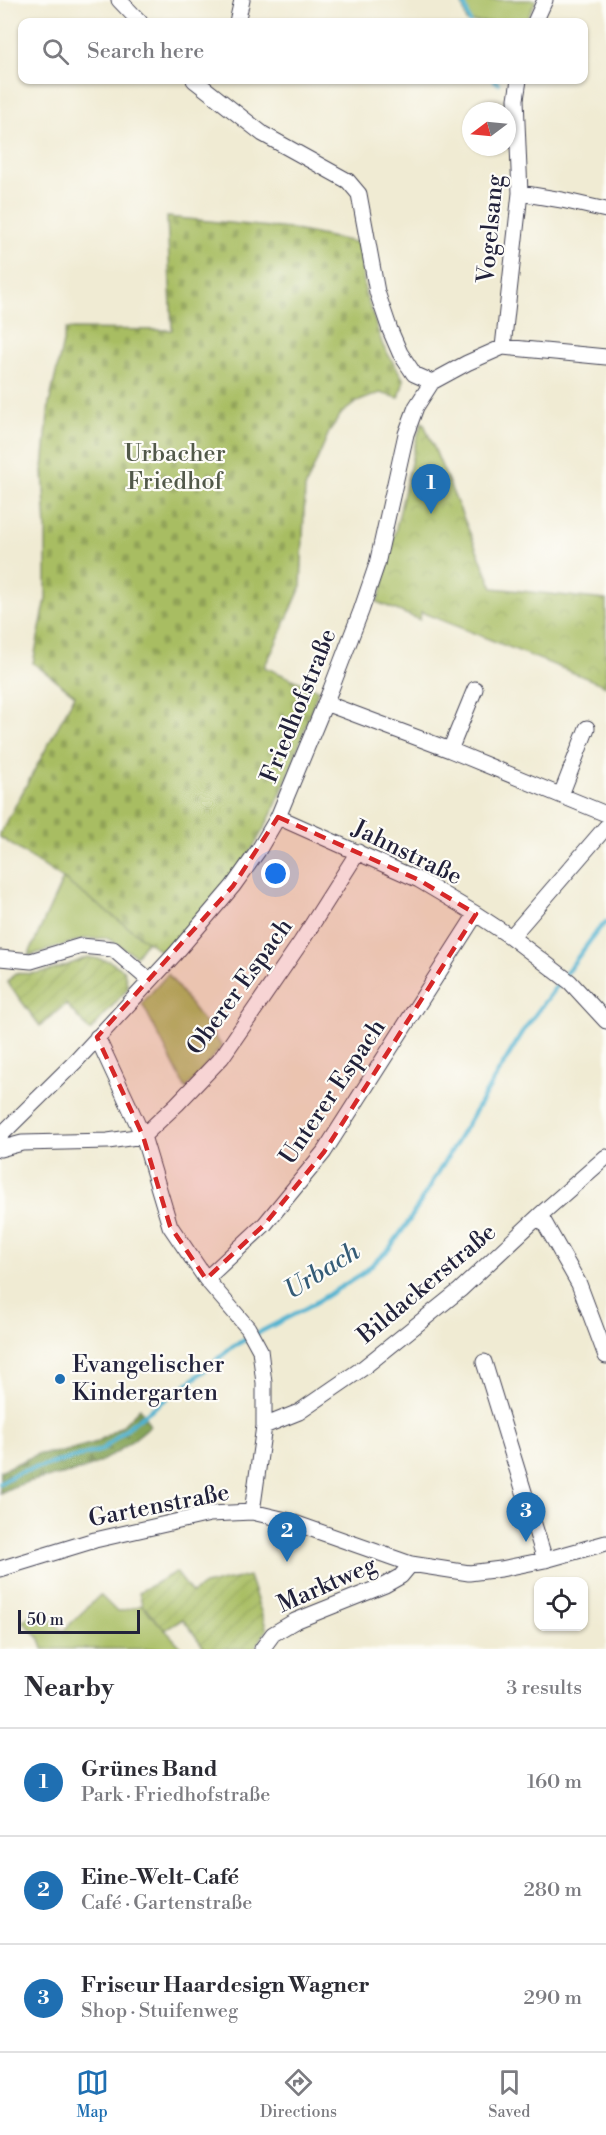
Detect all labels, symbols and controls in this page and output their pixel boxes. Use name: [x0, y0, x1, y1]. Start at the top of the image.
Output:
search box: [18, 18, 588, 84]
icon: search: [39, 35, 72, 68]
text: Search here: [87, 38, 204, 65]
north arrow: [462, 102, 516, 156]
street label: Vogelsang: [471, 173, 511, 286]
park label: Urbacher Friedhof: [124, 439, 226, 497]
pin: 1: [412, 464, 450, 514]
street label: Friedhofstraße: [254, 625, 344, 787]
street label: Jahnstraße: [346, 813, 467, 892]
your location: [261, 859, 290, 888]
street label: Oberer Espach: [180, 913, 300, 1061]
street label: Unterer Espach: [273, 1014, 393, 1170]
street label: Bildackerstraße: [351, 1217, 502, 1351]
water label: Urbach: [278, 1235, 366, 1307]
place label: Evangelischer Kindergarten: [72, 1350, 225, 1408]
marker: Evangelischer Kindergarten: [53, 1372, 67, 1386]
street label: Gartenstraße: [86, 1478, 232, 1534]
pin: 3: [506, 1492, 546, 1542]
pin: 2: [268, 1512, 306, 1562]
street label: Marktweg: [273, 1550, 382, 1620]
map controls: [534, 1577, 588, 1631]
button: locate: [534, 1577, 588, 1631]
scale bar: [18, 1607, 140, 1634]
text: 50 m: [27, 1610, 64, 1630]
text: Nearby: [24, 1672, 114, 1704]
text: 3 results: [506, 1676, 582, 1701]
text: Grünes Band: [81, 1756, 218, 1783]
text: 1: [39, 1770, 48, 1795]
text: 160 m: [527, 1770, 582, 1795]
text: Park · Friedhofstraße: [81, 1783, 270, 1808]
text: Eine-Welt-Café: [81, 1864, 239, 1891]
text: 2: [37, 1878, 50, 1903]
text: 280 m: [523, 1878, 582, 1903]
text: Café · Gartenstraße: [81, 1891, 252, 1916]
text: Friseur Haardesign Wagner: [81, 1972, 370, 1999]
text: 3: [37, 1986, 50, 2011]
text: 290 m: [524, 1986, 582, 2011]
text: Shop · Stuifenweg: [81, 1999, 238, 2024]
tab: Map: [76, 2066, 109, 2122]
tab: Directions: [260, 2066, 337, 2122]
tab: Saved: [488, 2066, 530, 2122]

